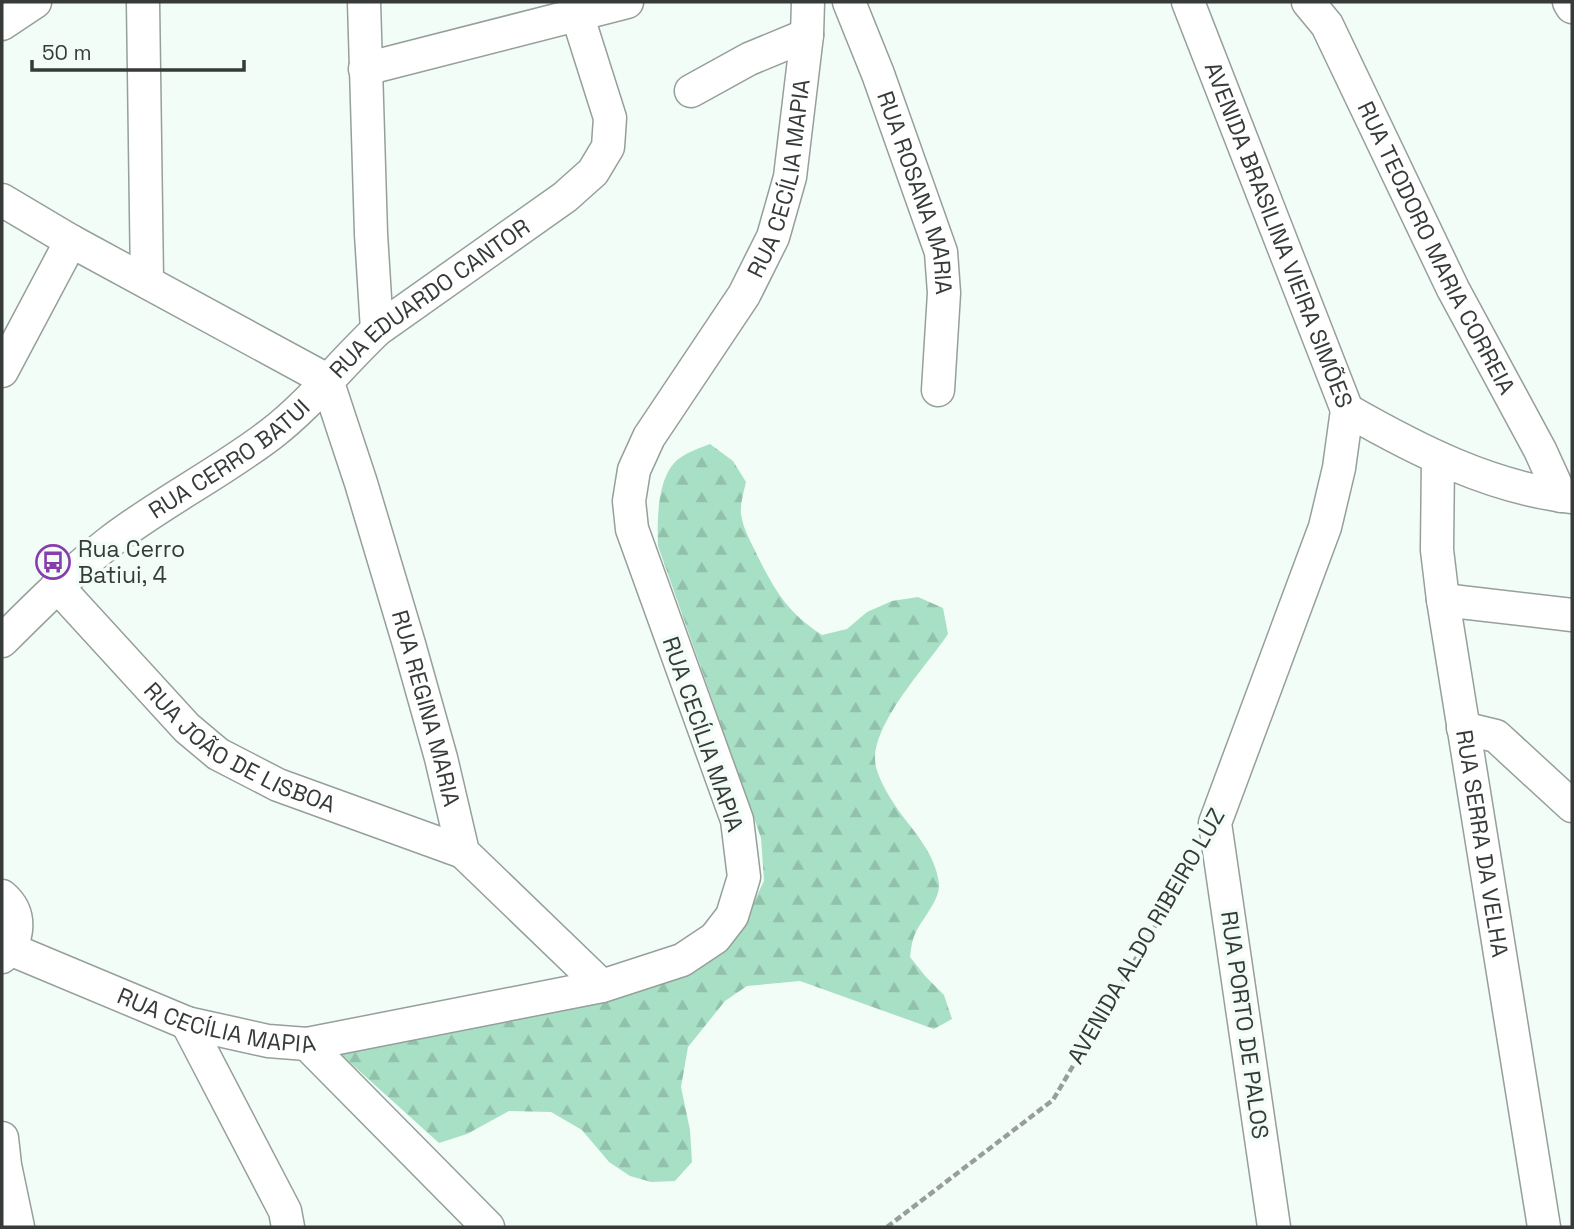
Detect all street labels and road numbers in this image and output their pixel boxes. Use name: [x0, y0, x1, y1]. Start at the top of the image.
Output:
street label: AVENIDA BRASILINA VIEIRA SIMÕES: [1198, 58, 1360, 412]
street label: RUA CECÍLIA MAPIA: [740, 77, 817, 283]
street label: RUA ROSANA MARIA: [870, 87, 959, 296]
street label: RUA TEODORO MARIA CORREIA: [1351, 96, 1522, 400]
street label: RUA EDUARDO CANTOR: [323, 212, 536, 385]
street label: RUA CERRO BATUI: [143, 393, 316, 525]
street label: RUA REGINA MARIA: [385, 607, 467, 809]
street label: RUA CECÍLIA MAPIA: [656, 633, 750, 835]
street label: RUA JOÃO DE LISBOA: [137, 676, 339, 820]
street label: RUA SERRA DA VELHA: [1449, 728, 1515, 959]
street label: AVENIDA ALDO RIBEIRO LUZ: [1060, 803, 1232, 1069]
street label: RUA PORTO DE PALOS: [1214, 909, 1276, 1141]
street label: RUA CECÍLIA MAPIA: [113, 981, 318, 1060]

